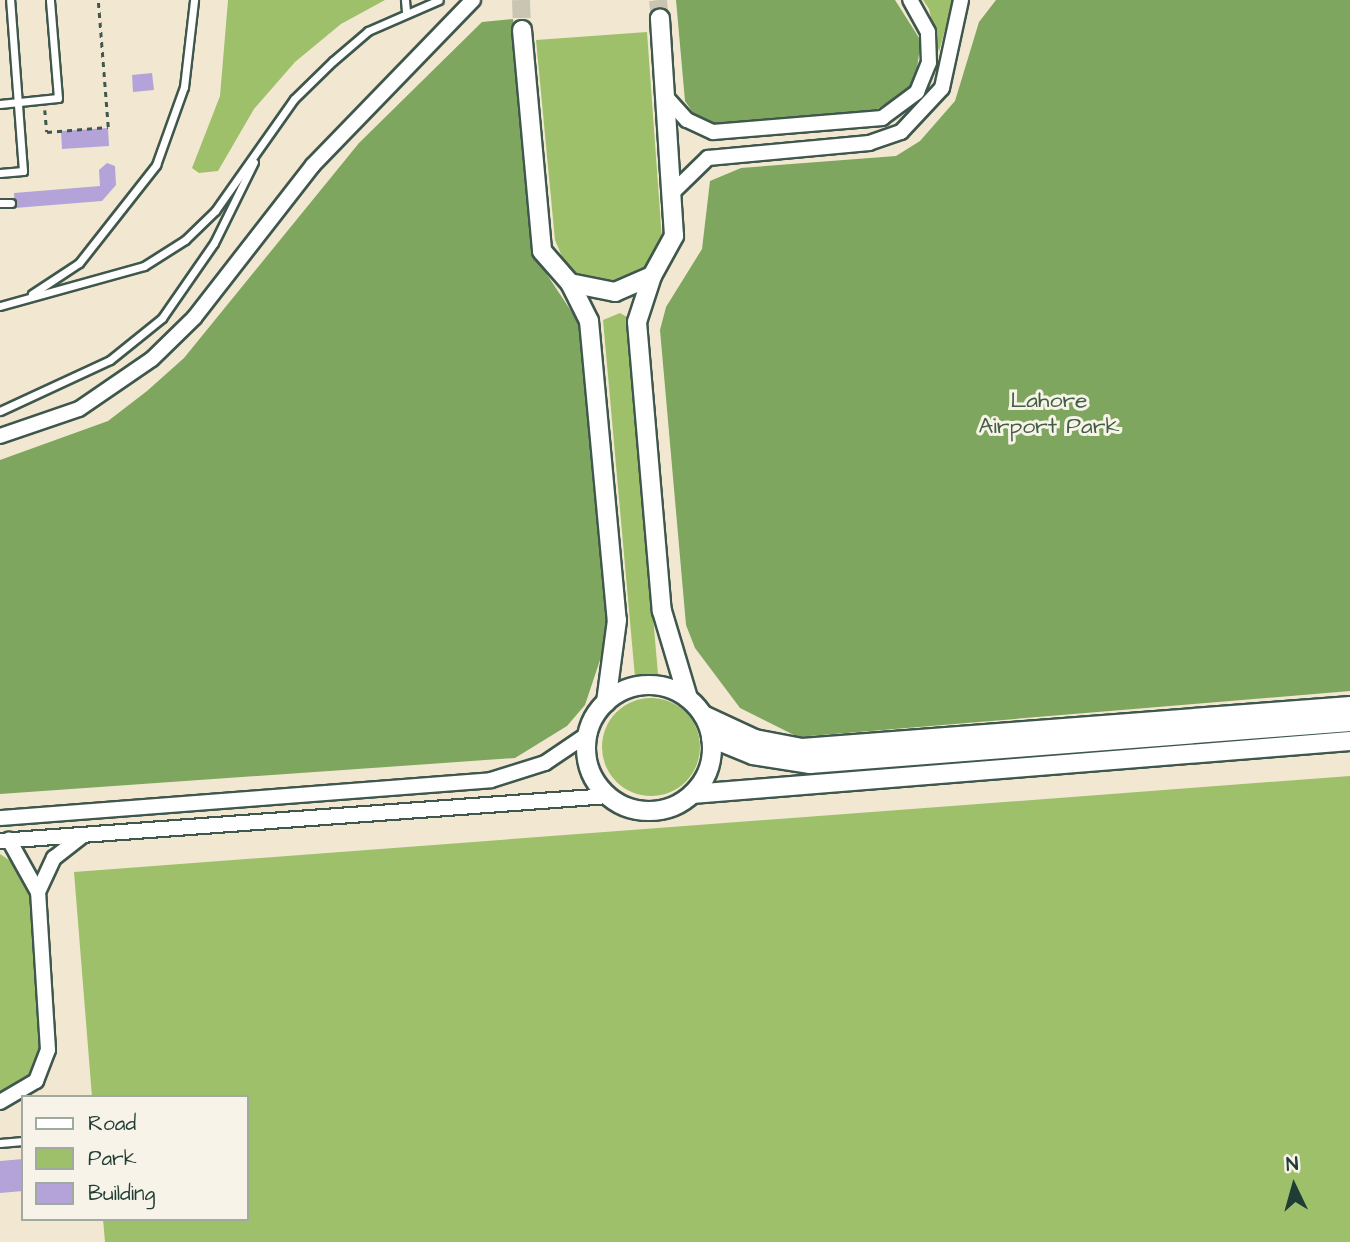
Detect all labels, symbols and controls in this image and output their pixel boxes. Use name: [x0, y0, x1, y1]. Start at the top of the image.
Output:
park label: Lahore Airport Park: [978, 386, 1120, 440]
legend: [21, 1095, 248, 1221]
text: Road: [88, 1109, 136, 1138]
text: Park: [88, 1144, 137, 1173]
north arrow: [1259, 1151, 1329, 1221]
text: N: [1285, 1151, 1299, 1179]
text: Building: [88, 1179, 155, 1208]

